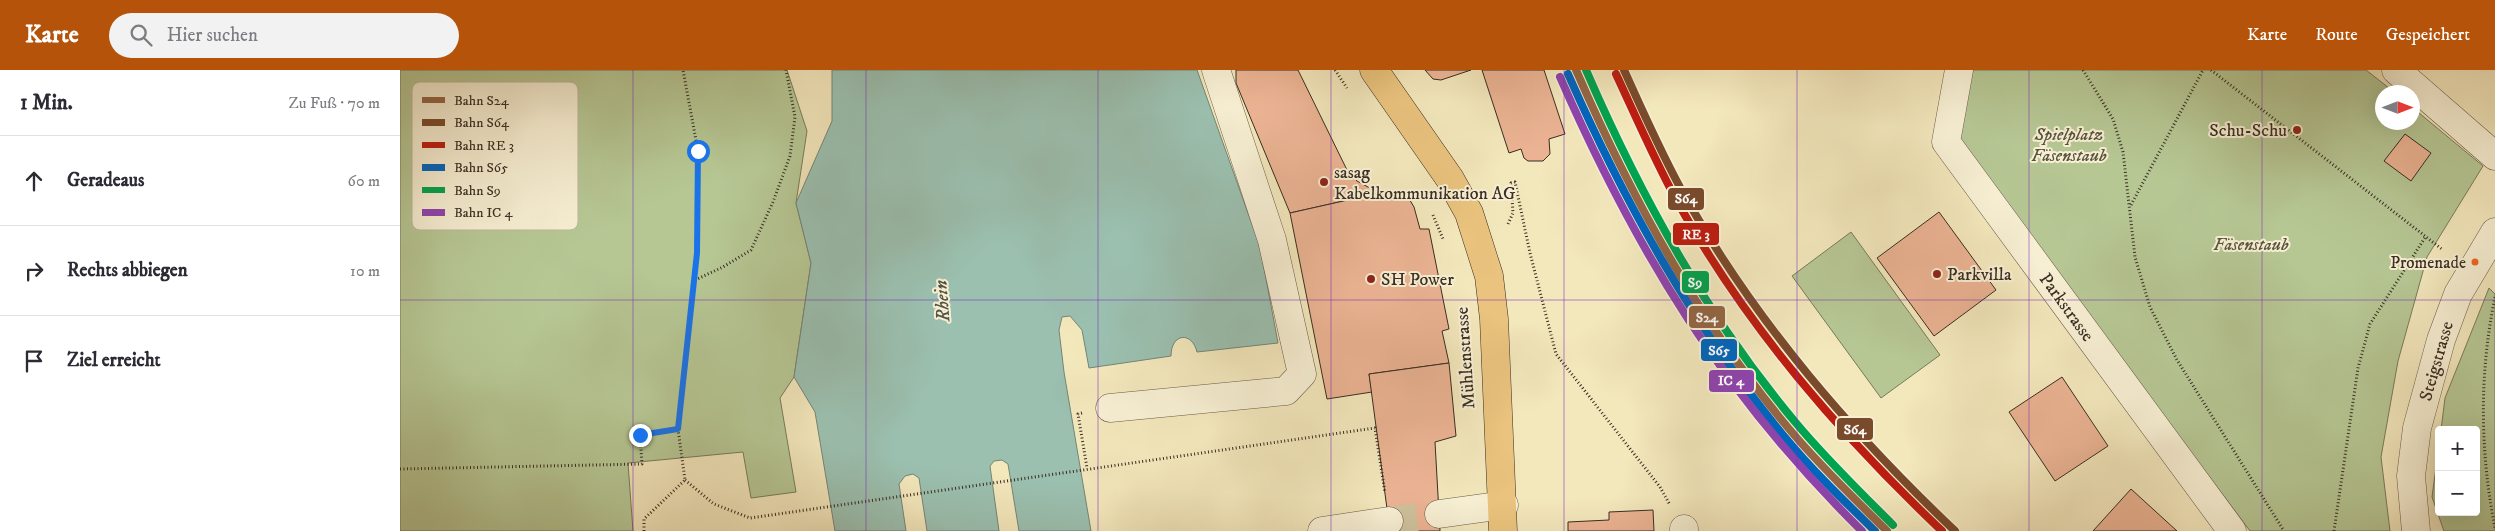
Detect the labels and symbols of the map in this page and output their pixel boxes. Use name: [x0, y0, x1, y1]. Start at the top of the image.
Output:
legend: [412, 82, 578, 230]
north arrow: [2375, 85, 2420, 130]
text: Bahn S24: [454, 92, 510, 110]
text: Bahn S64: [454, 114, 510, 132]
place label: Schu-Schu: [2209, 120, 2287, 142]
park label: Spielplatz Fäsenstaub: [2031, 124, 2107, 167]
marker: Schu-Schu: [2291, 124, 2303, 136]
text: Bahn RE 3: [454, 137, 514, 155]
route start: [687, 140, 710, 163]
text: Bahn S65: [454, 159, 508, 177]
place label: sasag Kabelkommunikation AG: [1334, 162, 1516, 205]
marker: sasag Kabelkommunikation AG: [1318, 176, 1330, 188]
text: Bahn S9: [454, 182, 501, 200]
line badge: S64: [1667, 187, 1705, 211]
text: S64: [1675, 190, 1698, 208]
text: Bahn IC 4: [454, 204, 513, 222]
line badge: RE 3: [1672, 222, 1720, 246]
text: RE 3: [1682, 226, 1710, 244]
park label: Fäsenstaub: [2213, 234, 2289, 256]
place label: Promenade: [2390, 252, 2466, 274]
marker: Promenade: [2470, 257, 2480, 267]
place label: Parkvilla: [1947, 264, 2012, 286]
marker: Parkvilla: [1931, 268, 1943, 280]
place label: SH Power: [1381, 269, 1454, 291]
street label: Parkstrasse: [2034, 269, 2098, 346]
line badge: S9: [1681, 270, 1710, 294]
marker: SH Power: [1365, 273, 1377, 285]
text: S9: [1688, 274, 1702, 292]
water label: Rhein: [930, 279, 955, 324]
line badge: S24: [1688, 305, 1726, 329]
street label: Mühlenstrasse: [1451, 306, 1481, 410]
text: S24: [1696, 309, 1719, 327]
street label: Steigstrasse: [2415, 319, 2459, 404]
line badge: S65: [1700, 338, 1738, 362]
text: S65: [1708, 342, 1730, 360]
line badge: IC 4: [1708, 369, 1755, 393]
text: IC 4: [1718, 372, 1745, 390]
line badge: S64: [1836, 417, 1874, 441]
text: S64: [1844, 421, 1867, 439]
route end: [629, 424, 652, 447]

